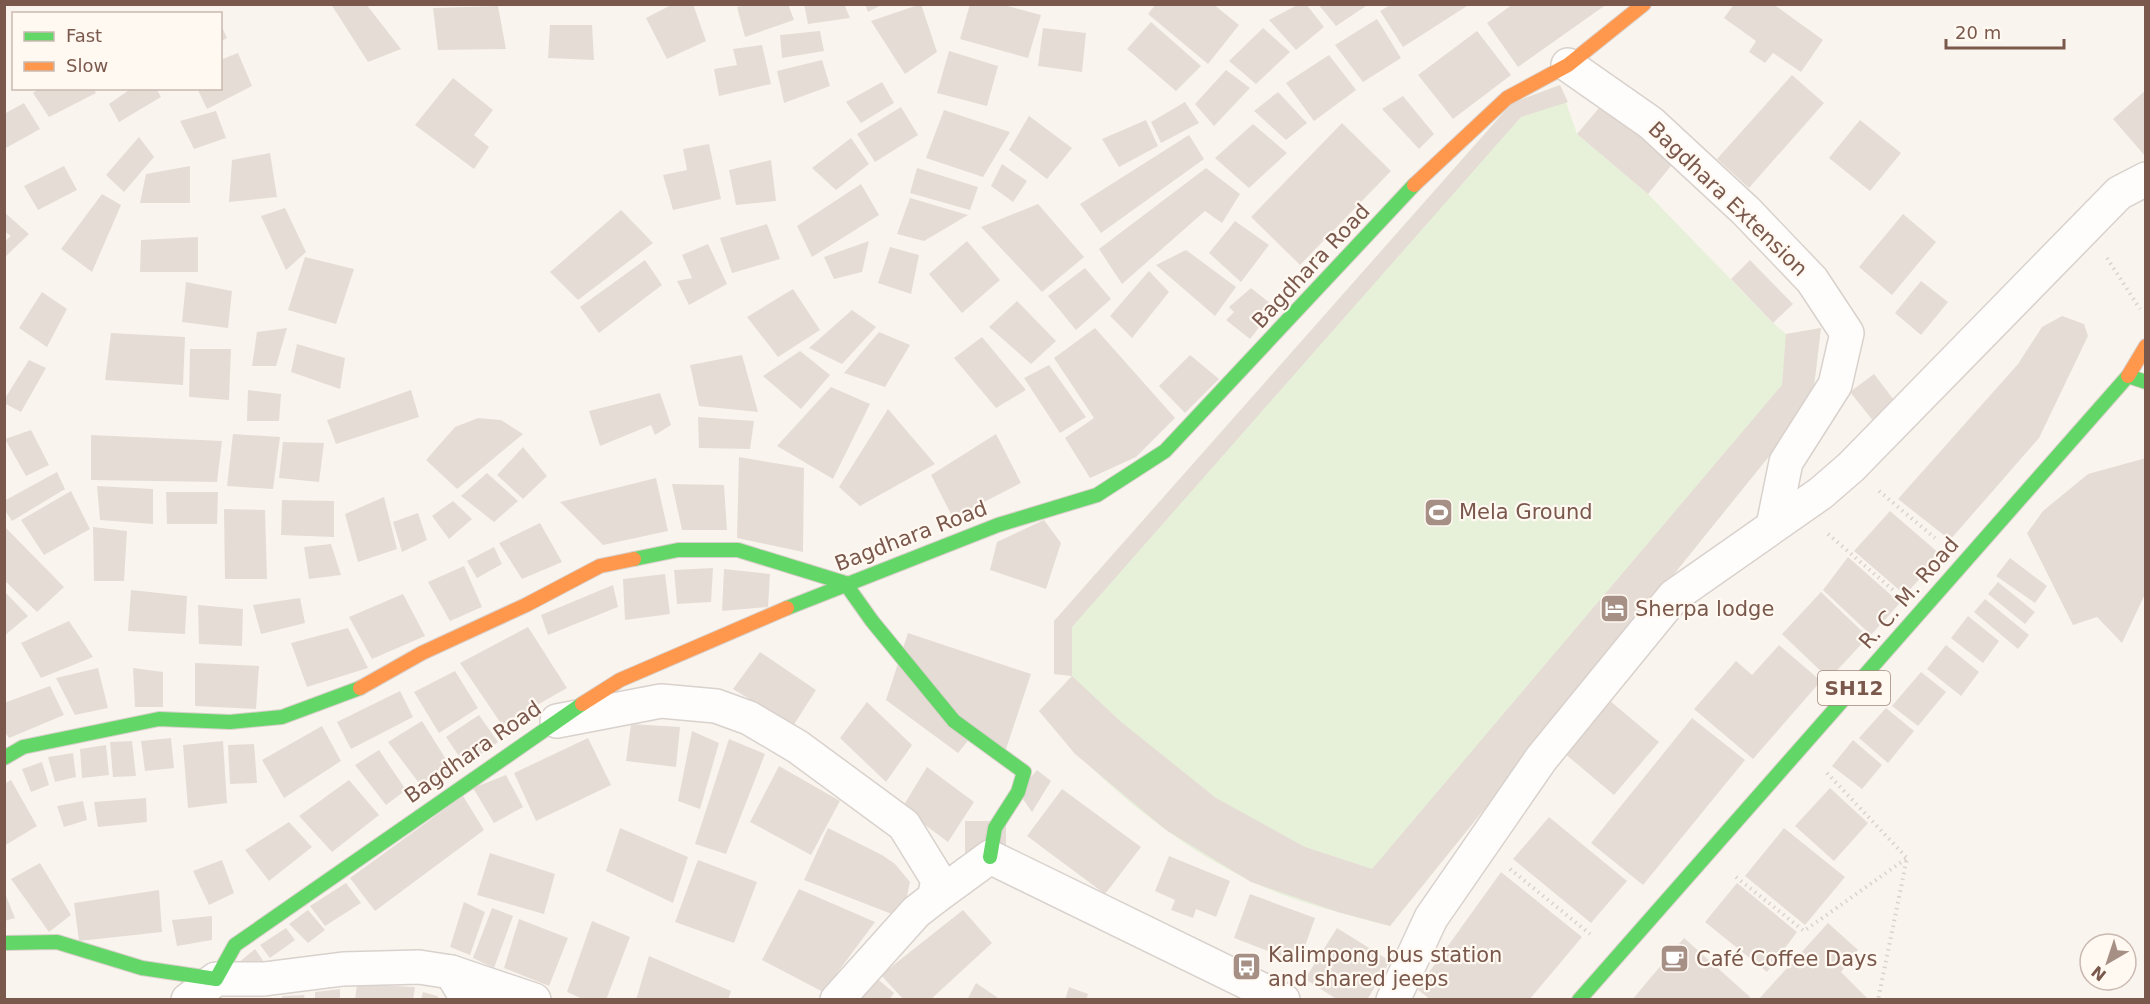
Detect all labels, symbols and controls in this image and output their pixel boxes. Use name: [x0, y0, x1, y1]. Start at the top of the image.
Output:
legend: [12, 12, 222, 90]
scale bar: [1946, 12, 2064, 50]
text: 20 m: [1955, 22, 2001, 43]
text: Fast: [66, 25, 102, 46]
text: Slow: [66, 55, 108, 76]
street label: Bagdhara Extension: [1644, 117, 1812, 281]
street label: Bagdhara Road: [1247, 199, 1375, 333]
street label: Bagdhara Road: [832, 496, 990, 576]
sports icon: Mela Ground: [1422, 496, 1454, 528]
place label: Mela Ground: [1459, 500, 1593, 524]
street label: R. C. M. Road: [1854, 533, 1964, 653]
hotel icon: Sherpa lodge: [1598, 593, 1630, 625]
place label: Sherpa lodge: [1635, 597, 1774, 621]
road number: SH12: [1818, 671, 1890, 705]
street label: Bagdhara Road: [400, 696, 546, 808]
north arrow: [2078, 932, 2138, 992]
place label: Kalimpong bus station and shared jeeps: [1268, 943, 1502, 991]
cafe icon: Café Coffee Days: [1659, 943, 1691, 975]
place label: Café Coffee Days: [1696, 947, 1877, 971]
bus stop icon: Kalimpong bus station and shared jeeps: [1231, 951, 1263, 983]
text: N: [2088, 962, 2110, 985]

